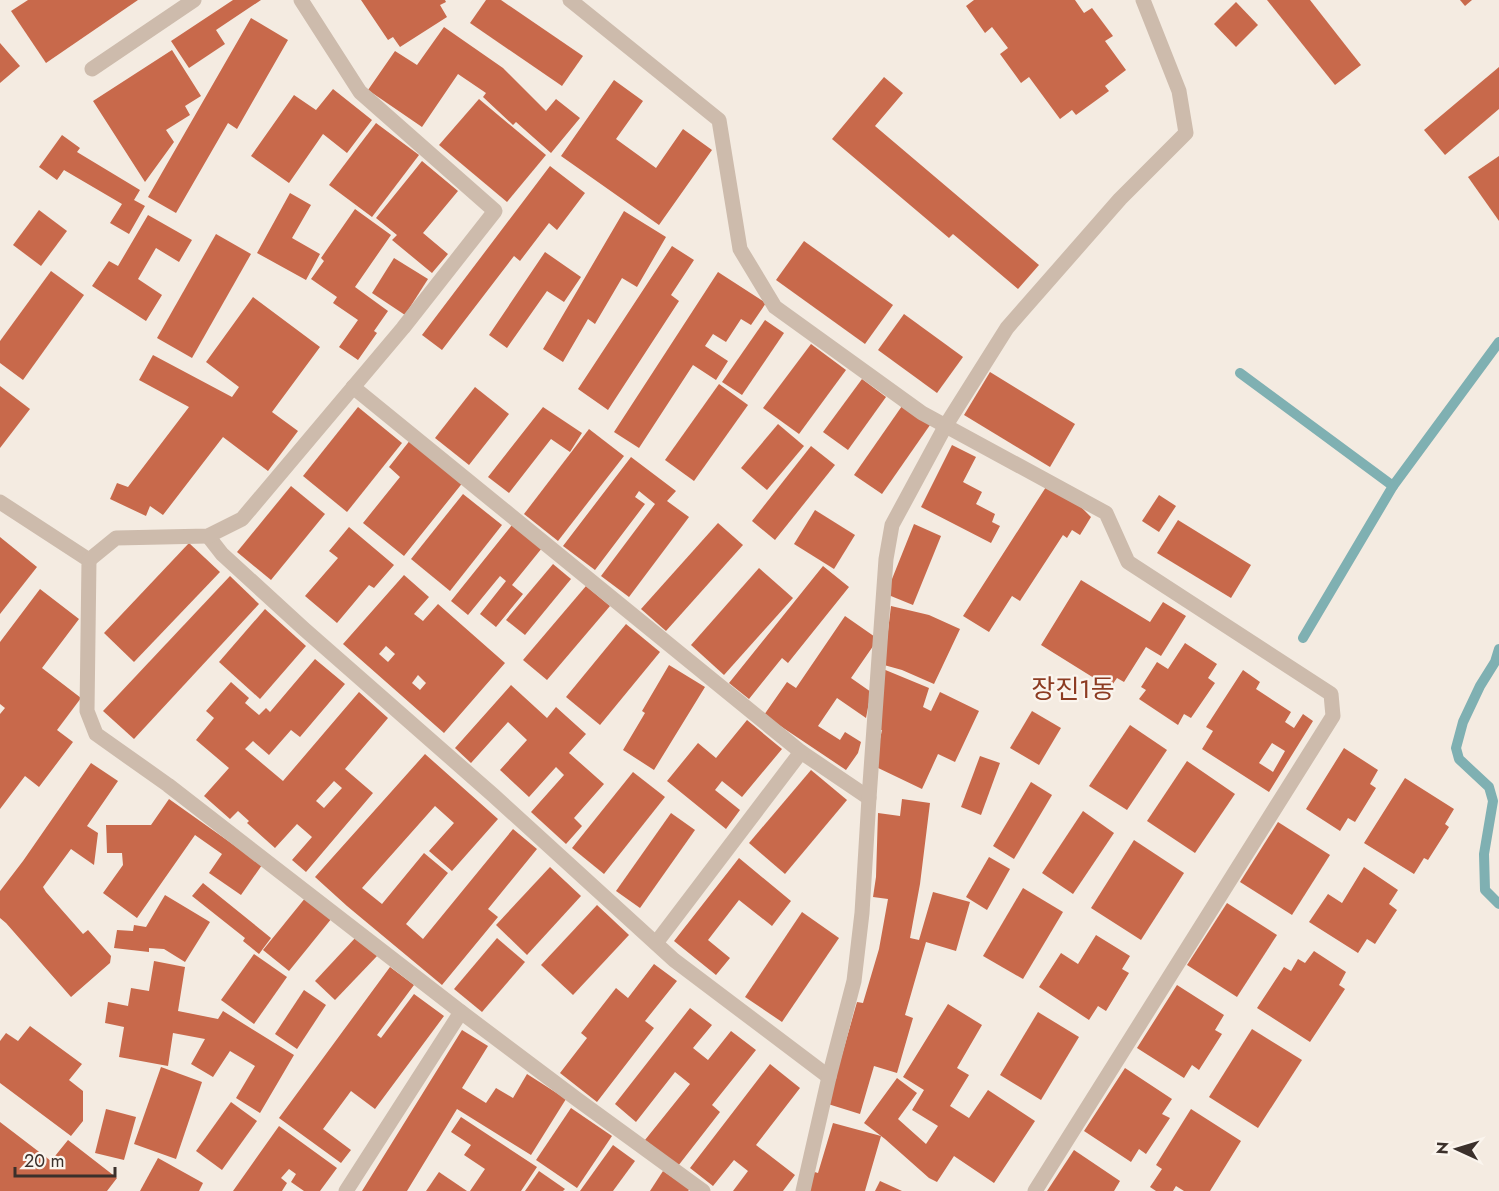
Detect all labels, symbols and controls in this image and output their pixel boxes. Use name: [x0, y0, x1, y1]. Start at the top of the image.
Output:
district label: 장진1동: [1031, 670, 1115, 708]
north arrow: [1427, 1119, 1487, 1179]
scale bar: [15, 1140, 116, 1178]
text: N: [1431, 1141, 1454, 1155]
text: 20 m: [24, 1148, 64, 1174]

